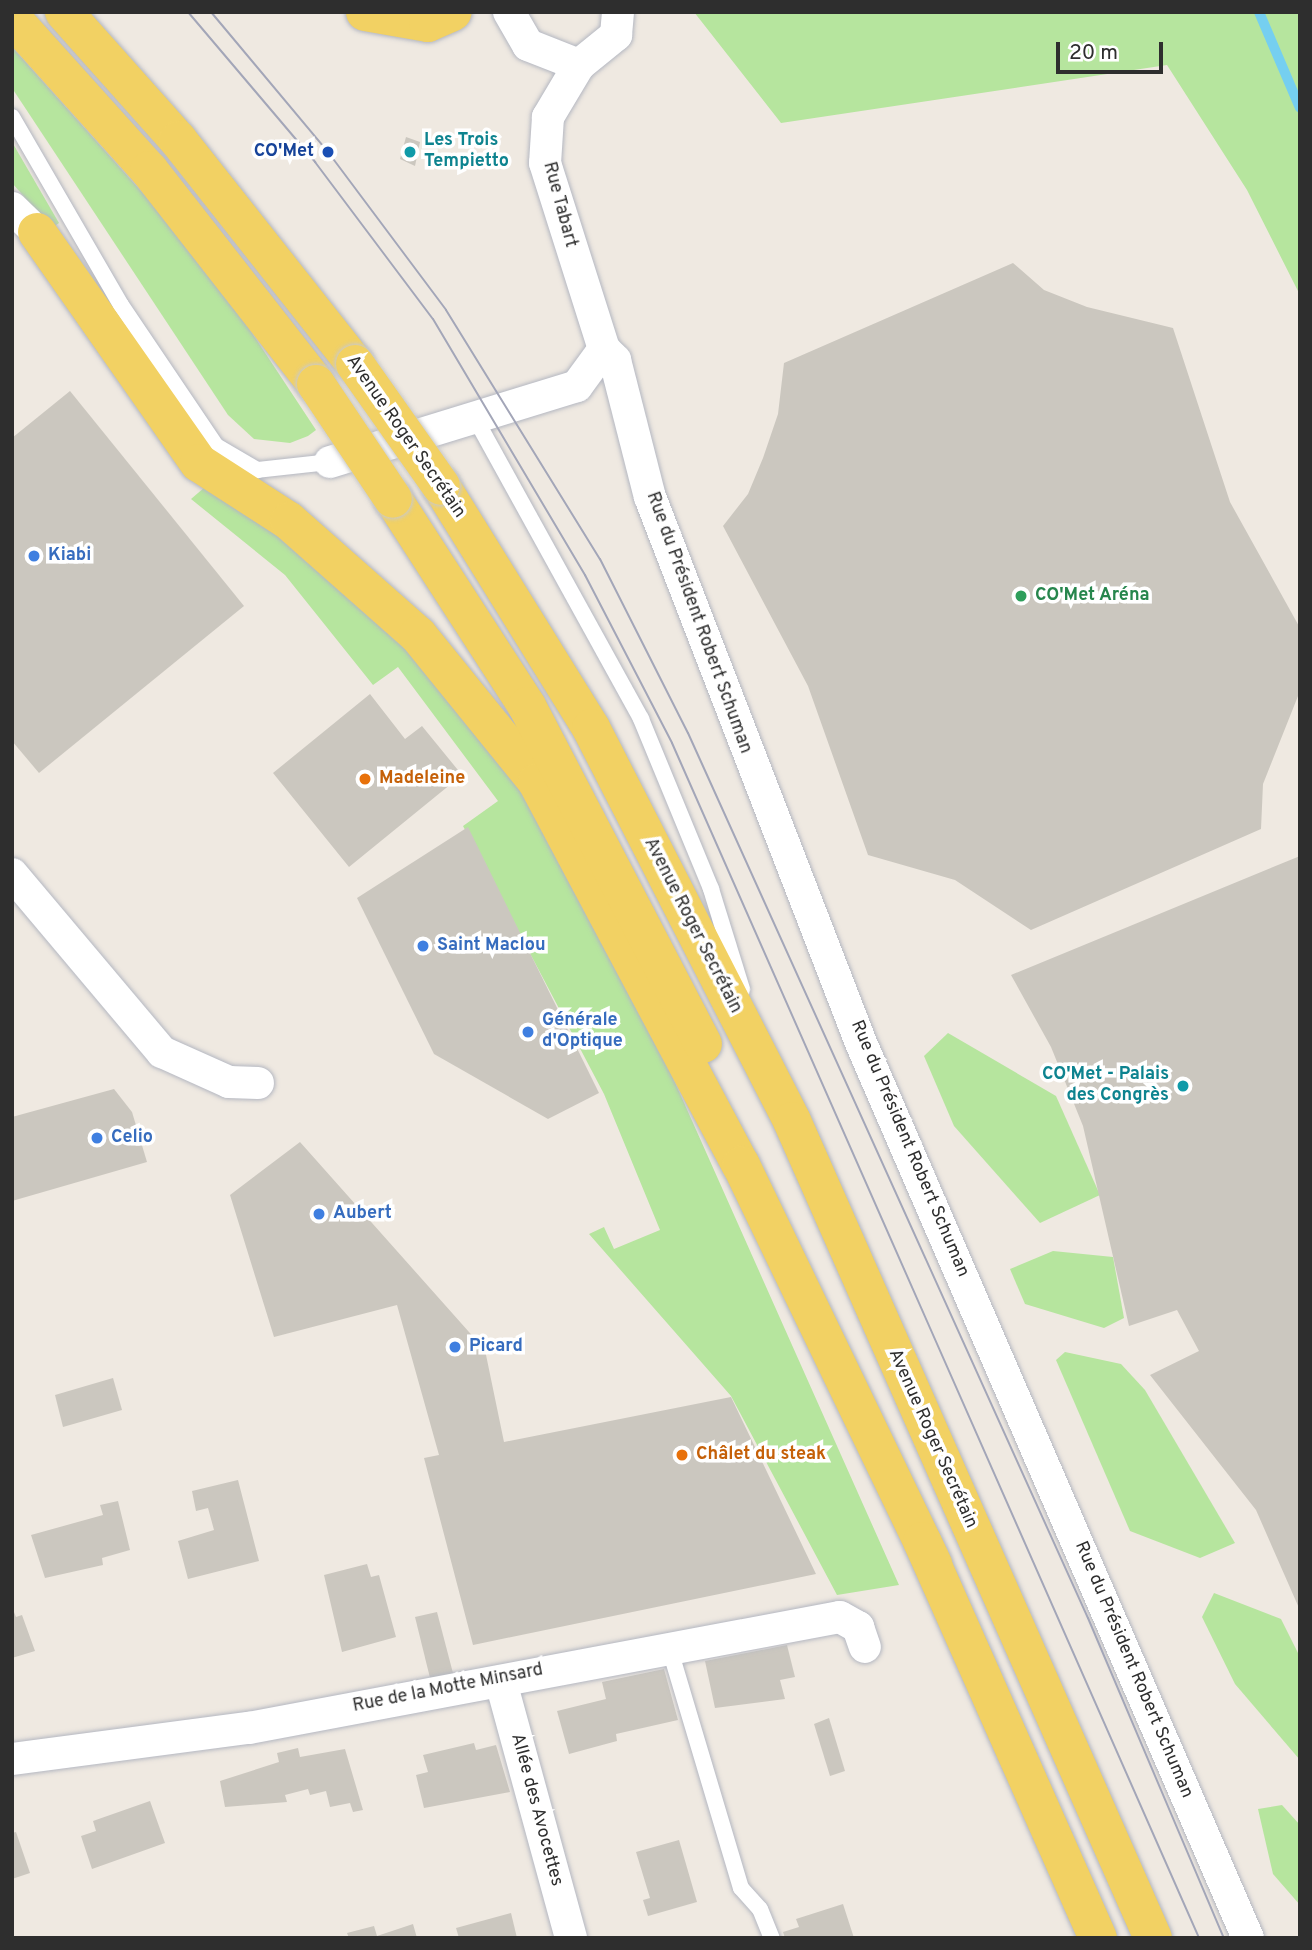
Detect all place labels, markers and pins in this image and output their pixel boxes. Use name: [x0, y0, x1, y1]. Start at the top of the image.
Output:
place label: Les Trois Tempietto: [424, 131, 509, 174]
place label: CO'Met: [254, 141, 314, 163]
marker: CO'Met: [320, 144, 336, 160]
marker: Les Trois Tempietto: [402, 144, 418, 160]
place label: Kiabi: [48, 545, 91, 567]
marker: Kiabi: [26, 548, 42, 564]
place label: CO'Met Aréna: [1035, 585, 1150, 607]
marker: CO'Met Aréna: [1013, 588, 1029, 604]
place label: Madeleine: [379, 768, 465, 790]
marker: Madeleine: [357, 771, 373, 787]
place label: Saint Maclou: [437, 935, 546, 957]
marker: Saint Maclou: [415, 938, 431, 954]
place label: Générale d'Optique: [542, 1011, 623, 1054]
marker: Générale d'Optique: [520, 1024, 536, 1040]
place label: CO'Met - Palais des Congrès: [1042, 1065, 1169, 1108]
marker: CO'Met - Palais des Congrès: [1175, 1078, 1191, 1094]
place label: Celio: [111, 1127, 153, 1149]
marker: Celio: [89, 1130, 105, 1146]
place label: Aubert: [333, 1203, 392, 1225]
marker: Aubert: [311, 1206, 327, 1222]
place label: Picard: [469, 1336, 523, 1358]
marker: Picard: [447, 1339, 463, 1355]
place label: Châlet du steak: [696, 1444, 826, 1466]
marker: Châlet du steak: [674, 1447, 690, 1463]

